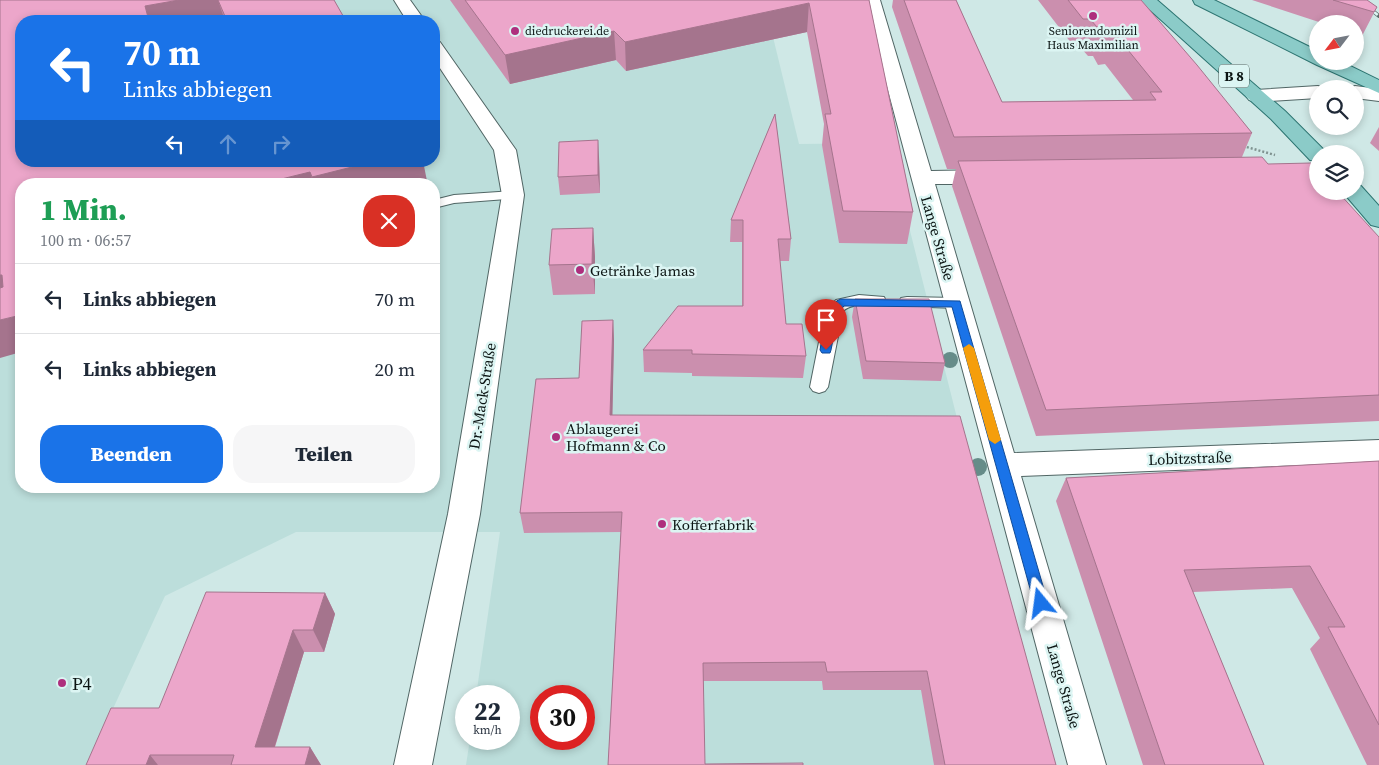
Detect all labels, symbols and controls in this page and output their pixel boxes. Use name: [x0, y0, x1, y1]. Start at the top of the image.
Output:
marker: Seniorendomizil Haus Maximilian: [1087, 10, 1099, 22]
north arrow: [1309, 15, 1364, 70]
map controls: [1309, 15, 1364, 200]
place label: diedruckerei.de: [525, 23, 609, 39]
place label: Seniorendomizil Haus Maximilian: [1047, 23, 1139, 53]
marker: diedruckerei.de: [509, 25, 521, 37]
text: 70 m: [123, 29, 200, 77]
icon: left: [40, 35, 105, 100]
road number: B 8: [1219, 64, 1249, 88]
text: Links abbiegen: [123, 74, 272, 104]
button: search: [1309, 80, 1364, 135]
icon: left: [161, 130, 189, 158]
icon: ahead: [214, 130, 242, 158]
icon: right: [267, 130, 295, 158]
button: layers: [1309, 145, 1364, 200]
text: 1 Min.: [40, 189, 127, 230]
street label: Lange Straße: [916, 193, 960, 283]
button: close: [363, 195, 415, 247]
text: 100 m · 06:57: [40, 229, 131, 251]
place label: Getränke Jamas: [590, 260, 695, 281]
marker: Getränke Jamas: [574, 264, 586, 276]
icon: left: [40, 285, 68, 313]
text: Links abbiegen: [83, 286, 216, 312]
text: 70 m: [374, 286, 415, 312]
pin: [805, 299, 847, 350]
icon: arrive: [812, 306, 840, 334]
street label: Dr.-Mack-Straße: [463, 341, 501, 451]
icon: left: [40, 355, 68, 383]
text: Links abbiegen: [83, 356, 216, 382]
text: 20 m: [374, 356, 415, 382]
place label: Ablaugerei Hofmann & Co: [566, 418, 666, 456]
button: Beenden: [40, 425, 223, 483]
button: Teilen: [233, 425, 415, 483]
marker: Ablaugerei Hofmann & Co: [550, 431, 562, 443]
street label: Lobitzstraße: [1148, 446, 1232, 470]
place label: Kofferfabrik: [672, 514, 755, 535]
marker: Kofferfabrik: [656, 518, 668, 530]
position arrow: [1014, 576, 1066, 628]
street label: Lange Straße: [1042, 641, 1086, 731]
place label: P4: [72, 671, 92, 696]
marker: P4: [56, 677, 68, 689]
speed limit sign: 30: [530, 685, 595, 750]
text: 22: [474, 694, 501, 728]
text: km/h: [473, 722, 502, 738]

